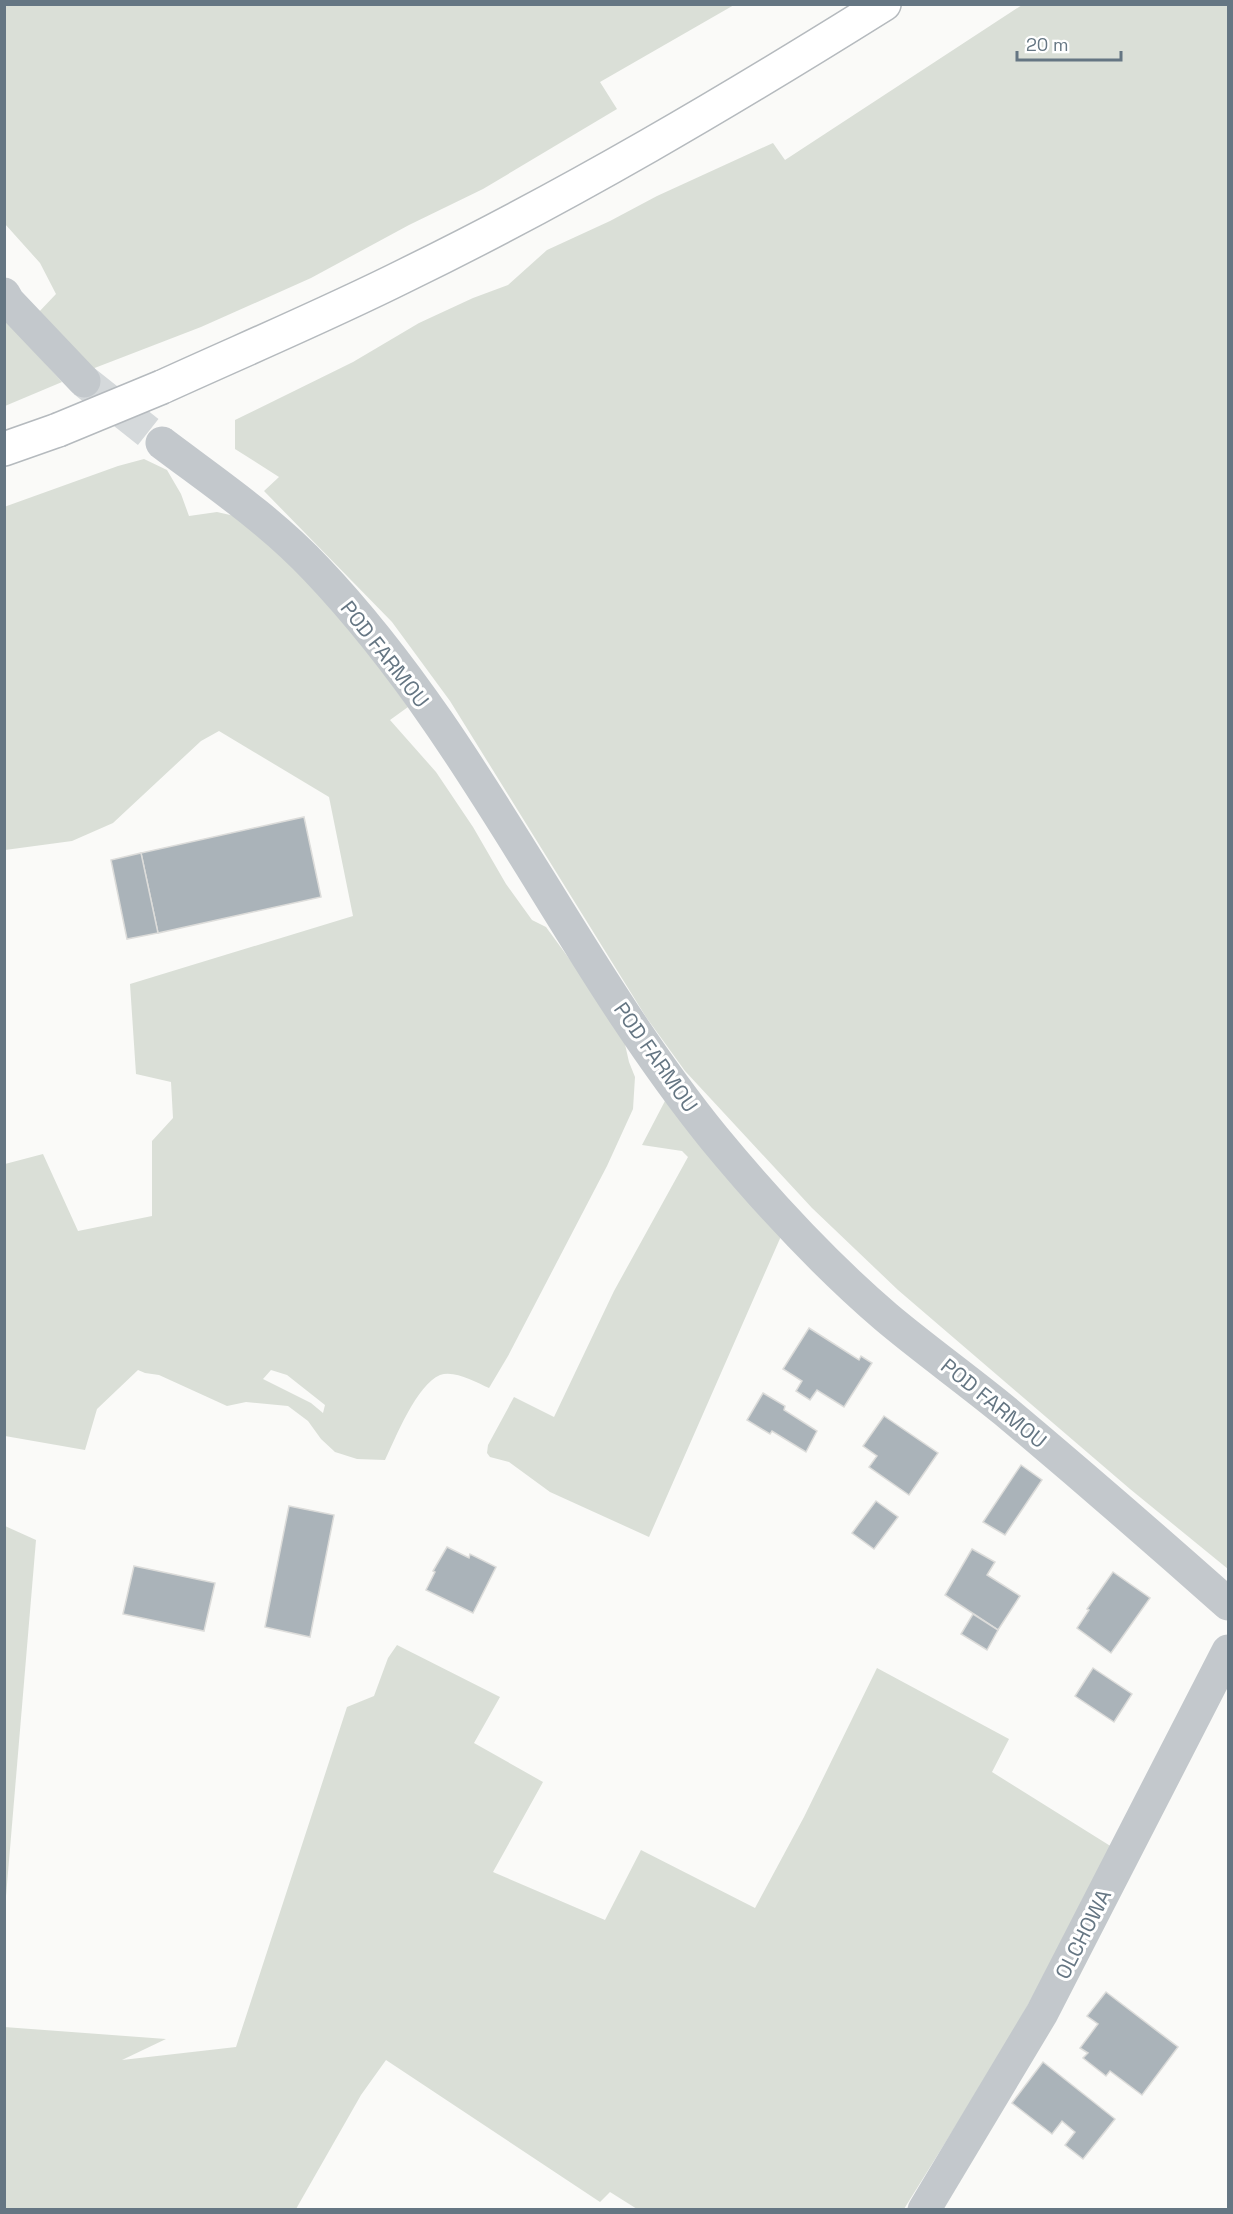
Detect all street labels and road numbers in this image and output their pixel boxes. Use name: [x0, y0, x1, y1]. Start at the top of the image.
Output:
street label: POD FARMOU: [335, 595, 435, 713]
street label: POD FARMOU: [608, 997, 704, 1117]
street label: POD FARMOU: [936, 1352, 1052, 1454]
street label: OLCHOWA: [1049, 1885, 1117, 1983]

